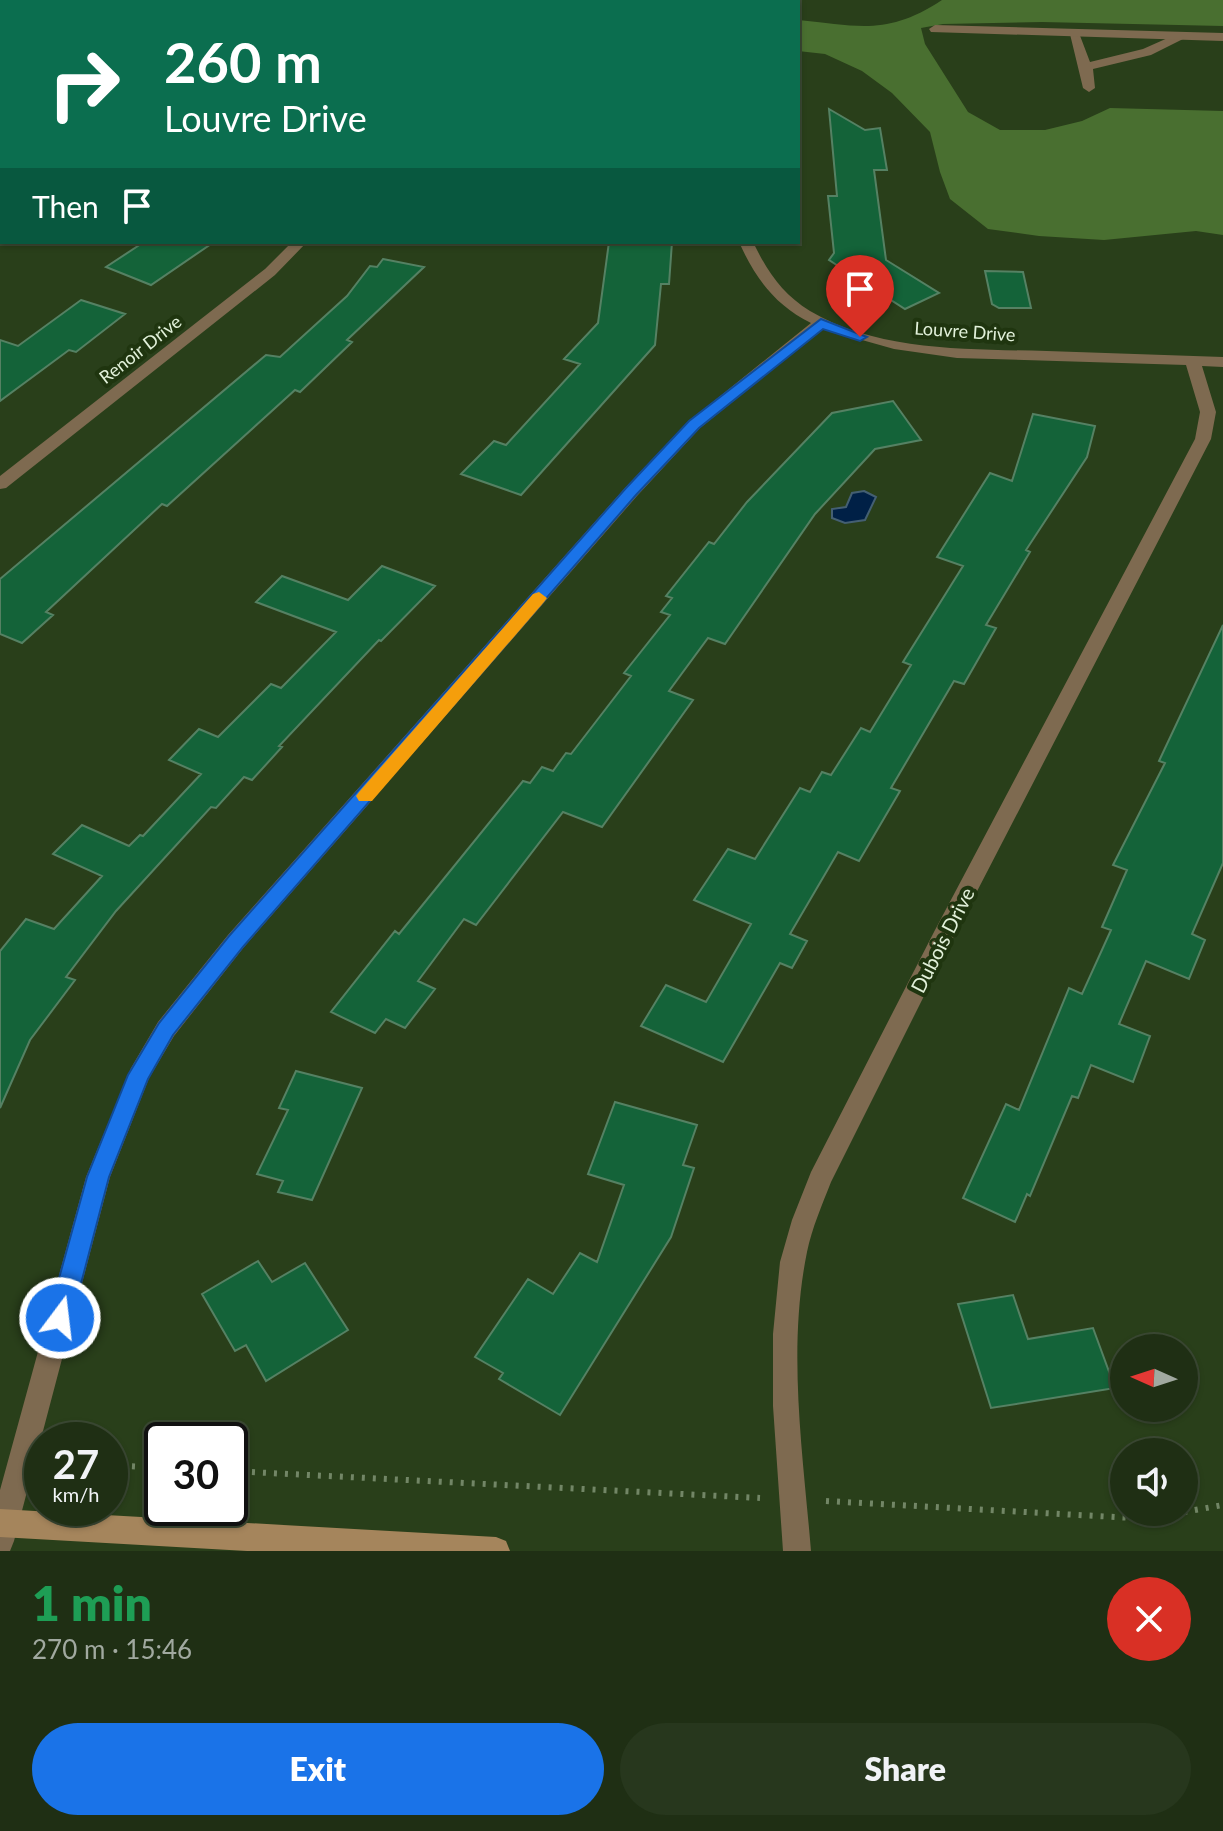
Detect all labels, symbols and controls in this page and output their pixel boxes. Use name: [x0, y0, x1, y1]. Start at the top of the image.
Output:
text: 260 m: [164, 28, 322, 95]
icon: right: [32, 32, 136, 136]
text: Louvre Drive: [164, 96, 367, 140]
icon: arrive: [115, 184, 159, 228]
text: Then: [32, 188, 99, 224]
pin: [826, 255, 894, 337]
icon: arrive: [838, 267, 882, 311]
street label: Renoir Drive: [94, 310, 186, 388]
street label: Louvre Drive: [914, 316, 1016, 346]
street label: Dubois Drive: [905, 883, 979, 997]
position arrow: [18, 1276, 102, 1360]
north arrow: [1110, 1334, 1198, 1422]
map controls: [1110, 1334, 1198, 1526]
speed limit sign: 30: [144, 1422, 248, 1526]
button: sound: [1110, 1438, 1198, 1526]
text: 27: [53, 1440, 99, 1488]
text: km/h: [53, 1482, 99, 1506]
text: 1 min: [32, 1574, 152, 1631]
button: close: [1107, 1577, 1191, 1661]
text: 270 m · 15:46: [32, 1633, 192, 1665]
button: Exit: [32, 1723, 604, 1815]
button: Share: [620, 1723, 1191, 1815]

